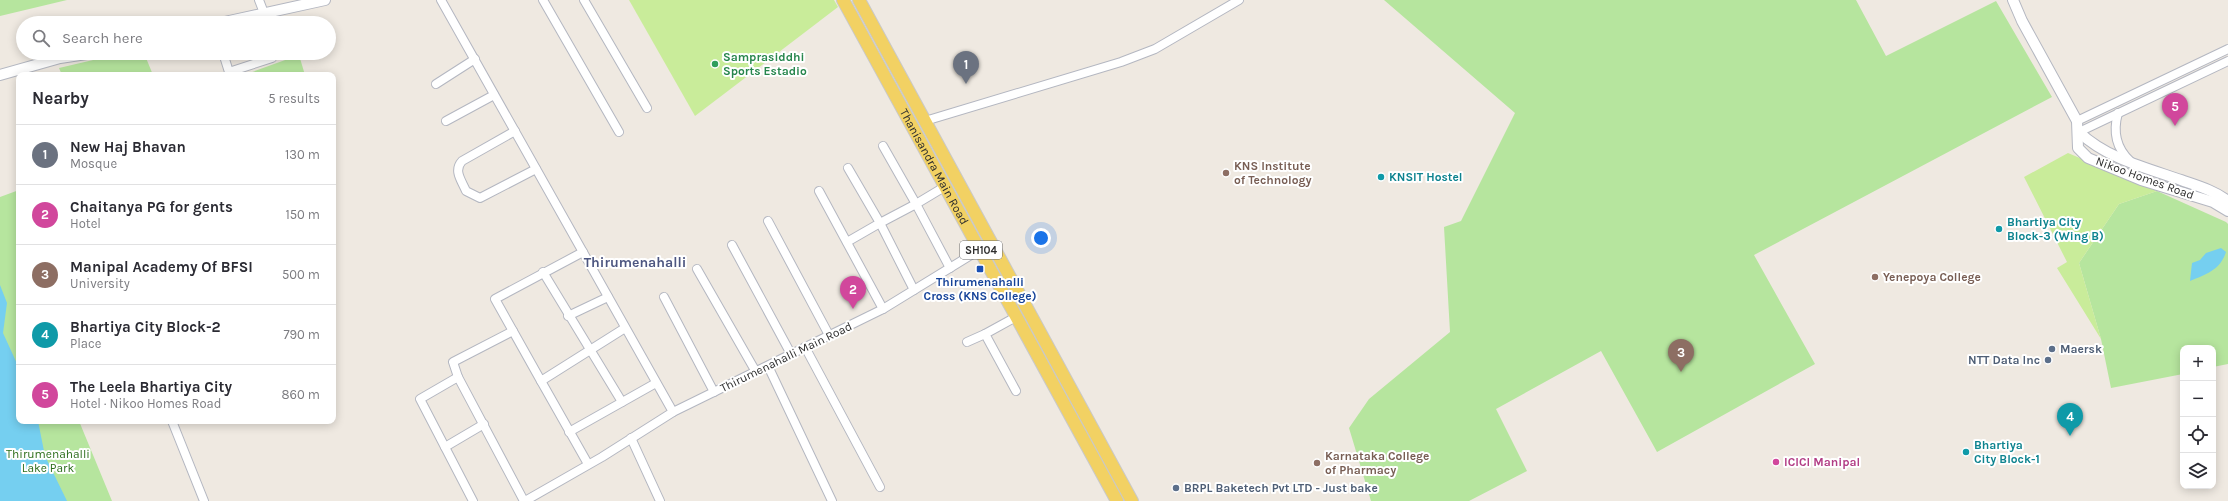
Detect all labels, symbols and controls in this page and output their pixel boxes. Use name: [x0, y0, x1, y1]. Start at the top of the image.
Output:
search box: [16, 16, 336, 60]
icon: search: [30, 27, 52, 49]
text: Search here: [62, 29, 143, 47]
place label: Samprasiddhi Sports Estadio: [723, 50, 807, 78]
pin: 1: [953, 51, 979, 84]
marker: Samprasiddhi Sports Estadio: [710, 59, 720, 69]
text: Nearby: [32, 88, 89, 108]
text: 5 results: [268, 91, 320, 106]
pin: 5: [2162, 93, 2188, 126]
street label: Thanisandra Main Road: [897, 106, 971, 227]
text: New Haj Bhavan: [70, 138, 186, 156]
text: 1: [43, 147, 47, 162]
text: 130 m: [285, 147, 320, 162]
street label: Nikoo Homes Road: [2094, 154, 2196, 202]
text: Mosque: [70, 156, 117, 171]
place label: KNS Institute of Technology: [1234, 159, 1312, 187]
marker: KNS Institute of Technology: [1221, 168, 1231, 178]
place label: KNSIT Hostel: [1389, 170, 1463, 184]
marker: KNSIT Hostel: [1376, 172, 1386, 182]
text: Chaitanya PG for gents: [70, 198, 233, 216]
text: 2: [41, 207, 49, 222]
text: 150 m: [285, 207, 320, 222]
place label: Bhartiya City Block-3 (Wing B): [2007, 215, 2104, 243]
text: Hotel: [70, 216, 101, 231]
marker: Bhartiya City Block-3 (Wing B): [1994, 224, 2004, 234]
your location: [1031, 228, 1051, 248]
road number: SH104: [960, 241, 1002, 259]
district label: Thirumenahalli: [584, 254, 686, 271]
text: Manipal Academy Of BFSI: [70, 258, 253, 276]
marker: Thirumenahalli Cross (KNS College): [975, 264, 985, 274]
text: 3: [41, 267, 49, 282]
text: 500 m: [282, 267, 320, 282]
place label: Yenepoya College: [1883, 270, 1981, 284]
marker: Yenepoya College: [1870, 272, 1880, 282]
place label: Thirumenahalli Cross (KNS College): [924, 275, 1036, 303]
text: University: [70, 276, 130, 291]
pin: 2: [840, 276, 866, 309]
text: Bhartiya City Block-2: [70, 318, 221, 336]
street label: Thirumenahalli Main Road: [718, 319, 854, 395]
text: 4: [41, 327, 49, 342]
text: 790 m: [283, 327, 320, 342]
text: Place: [70, 336, 101, 351]
pin: 3: [1668, 339, 1694, 372]
place label: Maersk: [2060, 342, 2102, 356]
marker: Maersk: [2047, 344, 2057, 354]
map controls: [2180, 345, 2216, 489]
button: +: [2180, 345, 2216, 381]
place label: NTT Data Inc: [1968, 353, 2040, 367]
marker: NTT Data Inc: [2043, 355, 2053, 365]
text: The Leela Bhartiya City: [70, 378, 232, 396]
button: −: [2180, 381, 2216, 417]
text: 5: [41, 387, 49, 402]
text: 860 m: [282, 387, 320, 402]
text: Hotel · Nikoo Homes Road: [70, 396, 221, 411]
pin: 4: [2057, 403, 2083, 436]
button: locate: [2180, 417, 2216, 453]
place label: Bhartiya City Block-1: [1974, 438, 2040, 466]
park label: Thirumenahalli Lake Park: [6, 447, 90, 475]
marker: Bhartiya City Block-1: [1961, 447, 1971, 457]
place label: Karnataka College of Pharmacy: [1325, 449, 1429, 477]
button: layers: [2180, 453, 2216, 489]
place label: ICICI Manipal: [1784, 455, 1860, 469]
marker: ICICI Manipal: [1771, 457, 1781, 467]
marker: Karnataka College of Pharmacy: [1312, 458, 1322, 468]
place label: BRPL Baketech Pvt LTD - Just bake: [1184, 481, 1378, 495]
marker: BRPL Baketech Pvt LTD - Just bake: [1171, 483, 1181, 493]

